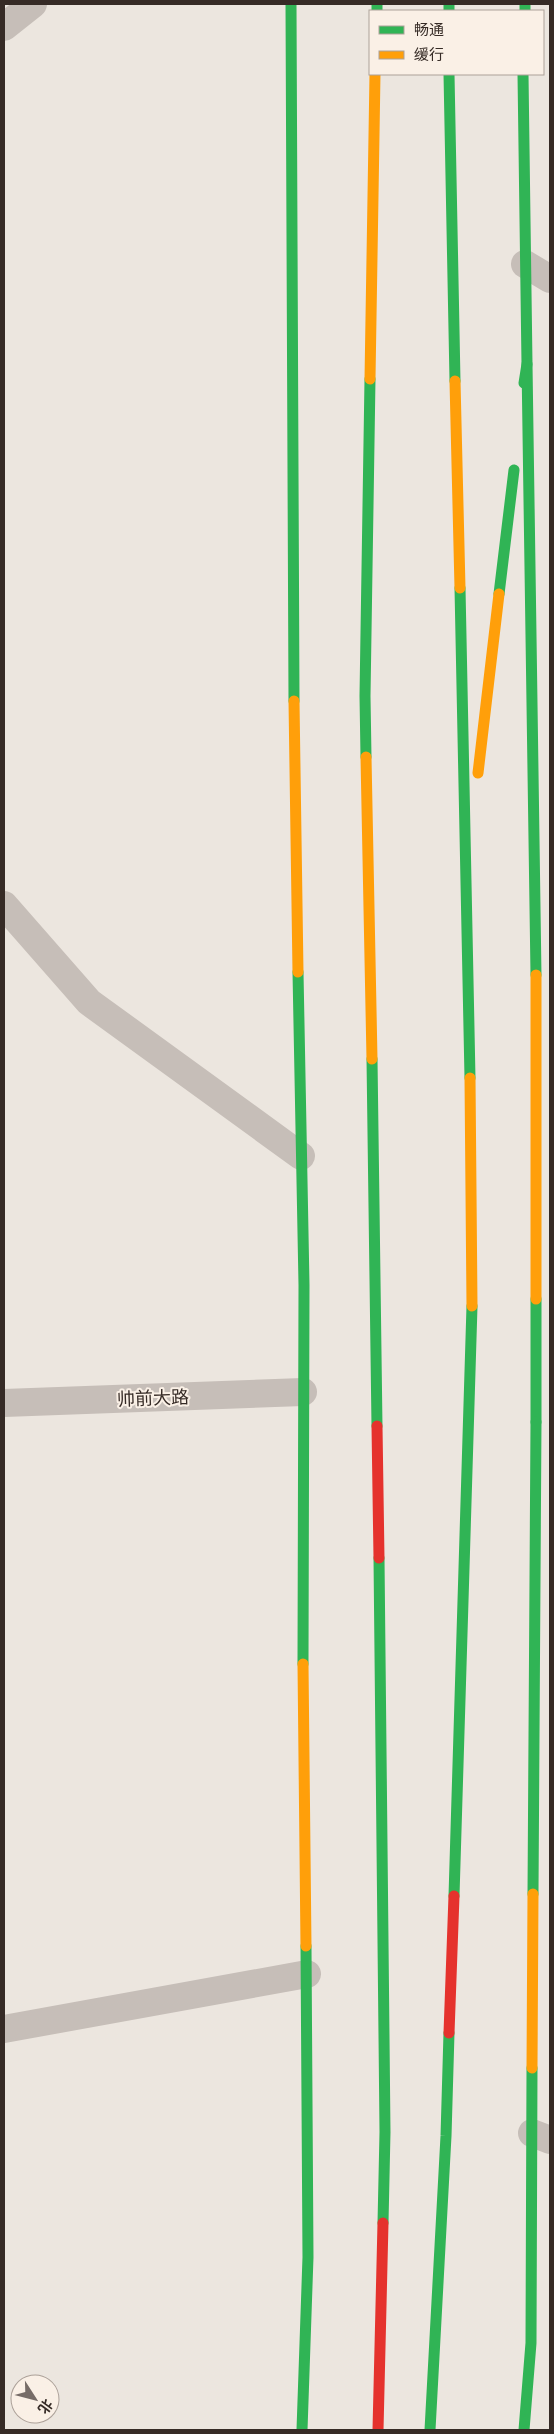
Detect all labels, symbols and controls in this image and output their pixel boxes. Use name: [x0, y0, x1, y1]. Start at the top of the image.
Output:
legend: [369, 10, 544, 75]
text: 畅通: [414, 20, 444, 39]
text: 缓行: [414, 45, 444, 64]
street label: 帅前大路: [117, 1385, 189, 1411]
north arrow: [10, 2374, 60, 2424]
text: 北: [34, 2396, 57, 2418]

